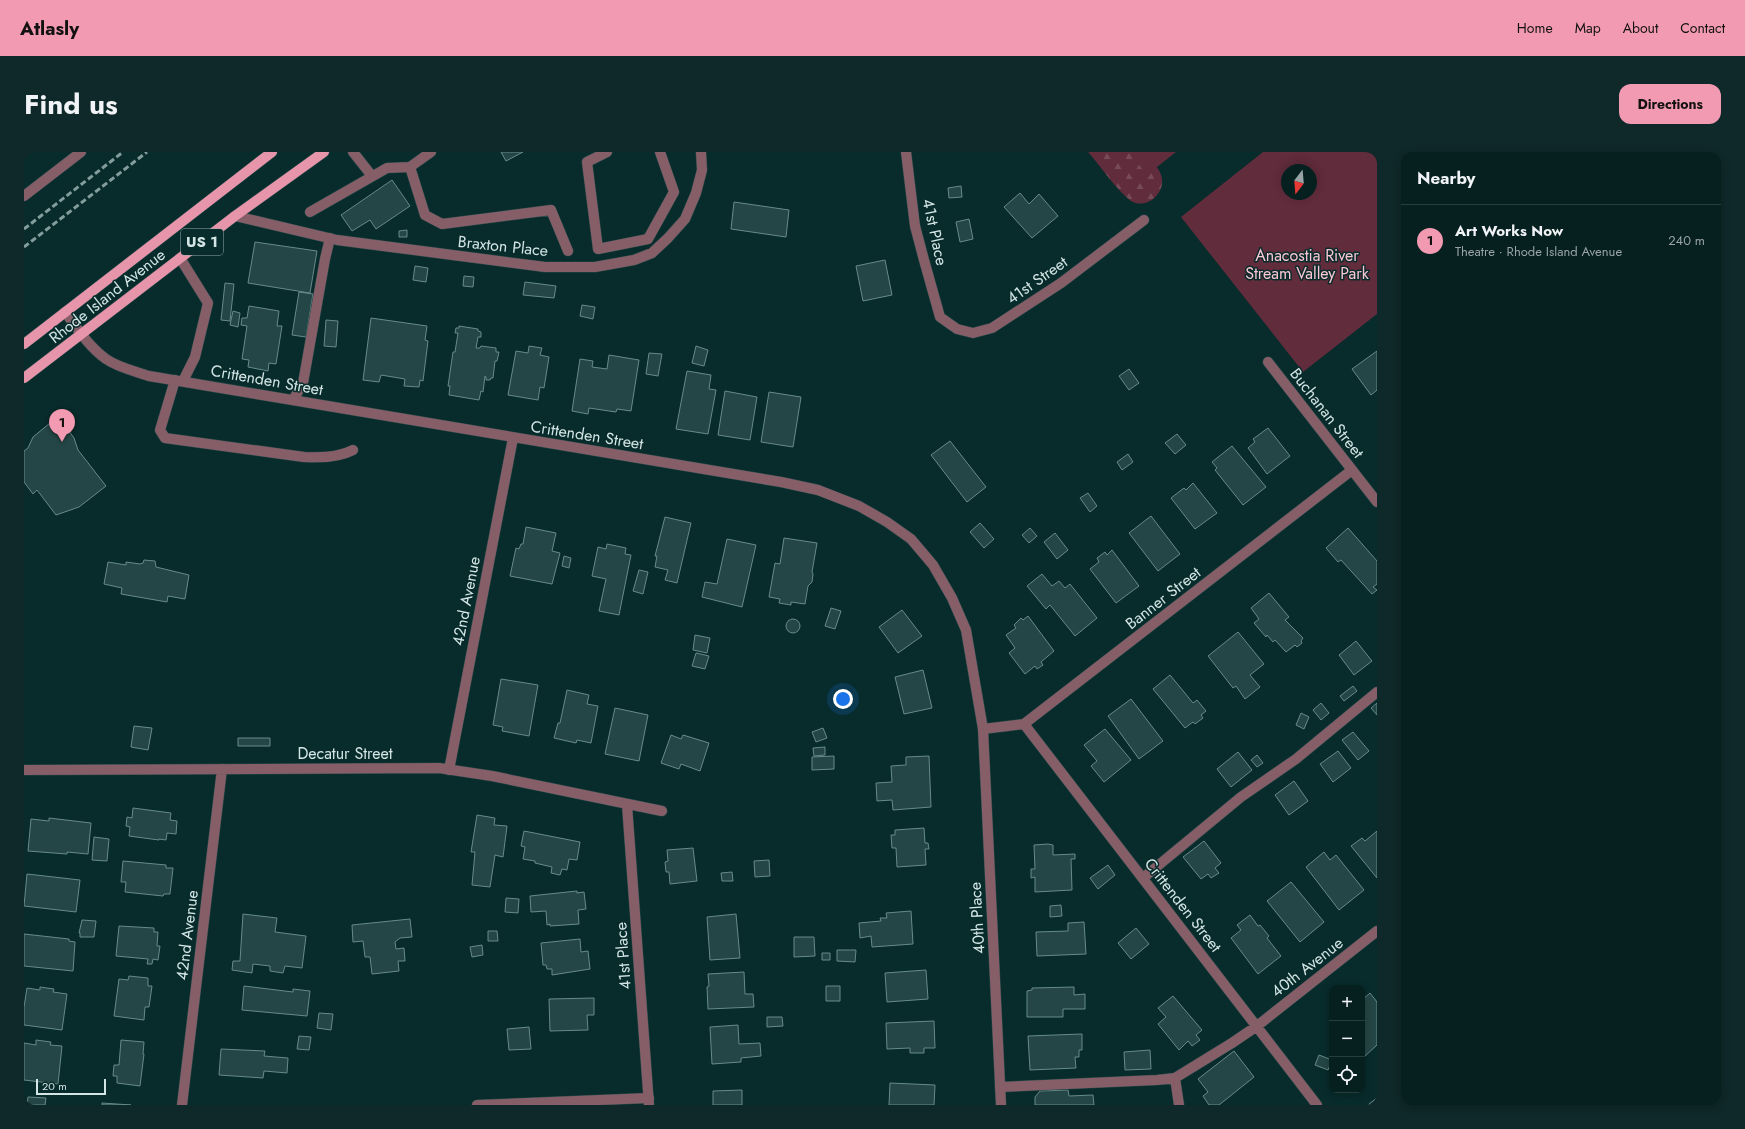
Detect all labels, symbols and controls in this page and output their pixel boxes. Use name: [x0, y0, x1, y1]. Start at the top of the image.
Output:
text: Atlasly: [20, 15, 79, 42]
text: Home: [1517, 18, 1553, 38]
text: Map: [1575, 18, 1601, 38]
text: About: [1623, 18, 1658, 38]
text: Contact: [1680, 18, 1725, 38]
text: Find us: [24, 84, 118, 125]
button: Directions: [1619, 84, 1721, 124]
north arrow: [1281, 164, 1317, 200]
text: Nearby: [1417, 166, 1475, 190]
street label: 41st Place: [917, 197, 953, 267]
text: Art Works Now: [1455, 220, 1563, 242]
road number: US 1: [181, 229, 223, 255]
street label: Braxton Place: [457, 230, 549, 262]
text: 1: [1427, 231, 1433, 250]
text: 240 m: [1668, 231, 1705, 250]
text: Theatre · Rhode Island Avenue: [1455, 242, 1622, 261]
street label: Rhode Island Avenue: [44, 243, 170, 349]
park label: Anacostia River Stream Valley Park: [1245, 244, 1370, 285]
street label: 41st Street: [1002, 250, 1072, 309]
street label: Crittenden Street: [209, 359, 325, 401]
street label: Buchanan Street: [1285, 363, 1370, 463]
pin: 1: [49, 409, 75, 442]
street label: Crittenden Street: [529, 415, 645, 455]
street label: 42nd Avenue: [446, 554, 486, 648]
street label: Banner Street: [1120, 561, 1206, 635]
your location: [833, 689, 853, 709]
street label: Decatur Street: [297, 742, 393, 765]
street label: Crittenden Street: [1139, 853, 1227, 957]
street label: 40th Place: [964, 881, 990, 955]
street label: 42nd Avenue: [170, 889, 204, 981]
street label: 41st Place: [609, 921, 637, 991]
street label: 40th Avenue: [1266, 932, 1348, 1002]
map controls: [1329, 985, 1365, 1093]
button: +: [1329, 985, 1365, 1021]
button: −: [1329, 1021, 1365, 1057]
button: locate: [1329, 1057, 1365, 1093]
scale bar: [36, 1077, 106, 1096]
text: 20 m: [42, 1078, 67, 1094]

